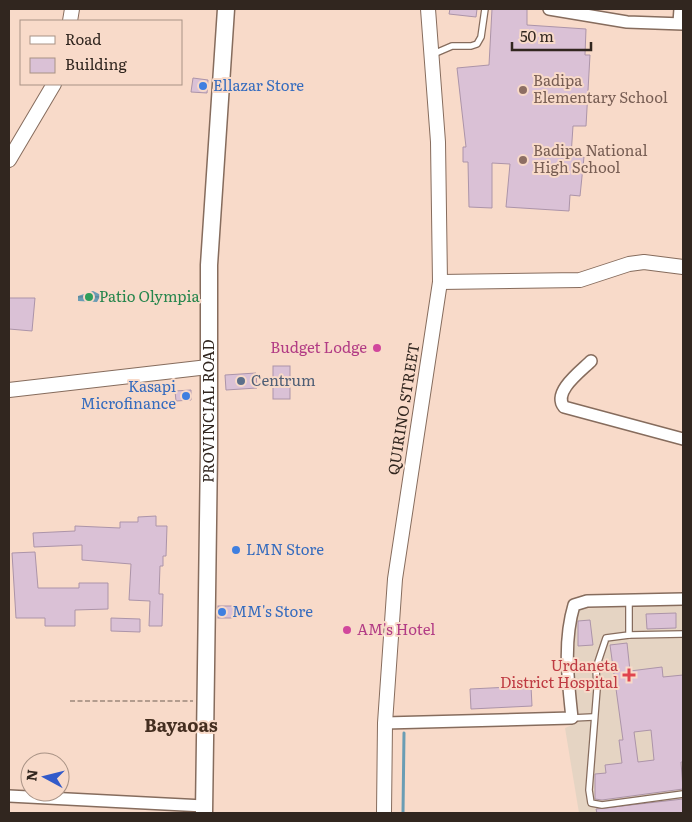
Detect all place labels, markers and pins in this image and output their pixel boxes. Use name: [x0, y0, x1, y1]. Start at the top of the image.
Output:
place label: Badipa Elementary School: [533, 68, 668, 108]
place label: Ellazar Store: [213, 73, 304, 96]
marker: Ellazar Store: [197, 80, 209, 92]
marker: Badipa Elementary School: [517, 84, 529, 96]
place label: Badipa National High School: [533, 138, 648, 178]
marker: Badipa National High School: [517, 154, 529, 166]
place label: Patio Olympia: [99, 284, 201, 307]
marker: Patio Olympia: [83, 291, 95, 303]
place label: Budget Lodge: [270, 335, 367, 358]
marker: Budget Lodge: [371, 342, 383, 354]
place label: Centrum: [251, 368, 316, 391]
place label: Kasapi Microfinance: [81, 374, 176, 414]
marker: Centrum: [235, 375, 247, 387]
marker: Kasapi Microfinance: [180, 390, 192, 402]
place label: LMN Store: [246, 537, 324, 560]
marker: LMN Store: [230, 544, 242, 556]
place label: MM's Store: [232, 599, 313, 622]
marker: MM's Store: [216, 606, 228, 618]
place label: AM's Hotel: [357, 617, 435, 640]
marker: AM's Hotel: [341, 624, 353, 636]
place label: Urdaneta District Hospital: [500, 653, 619, 693]
marker: Urdaneta District Hospital: [622, 668, 636, 682]

